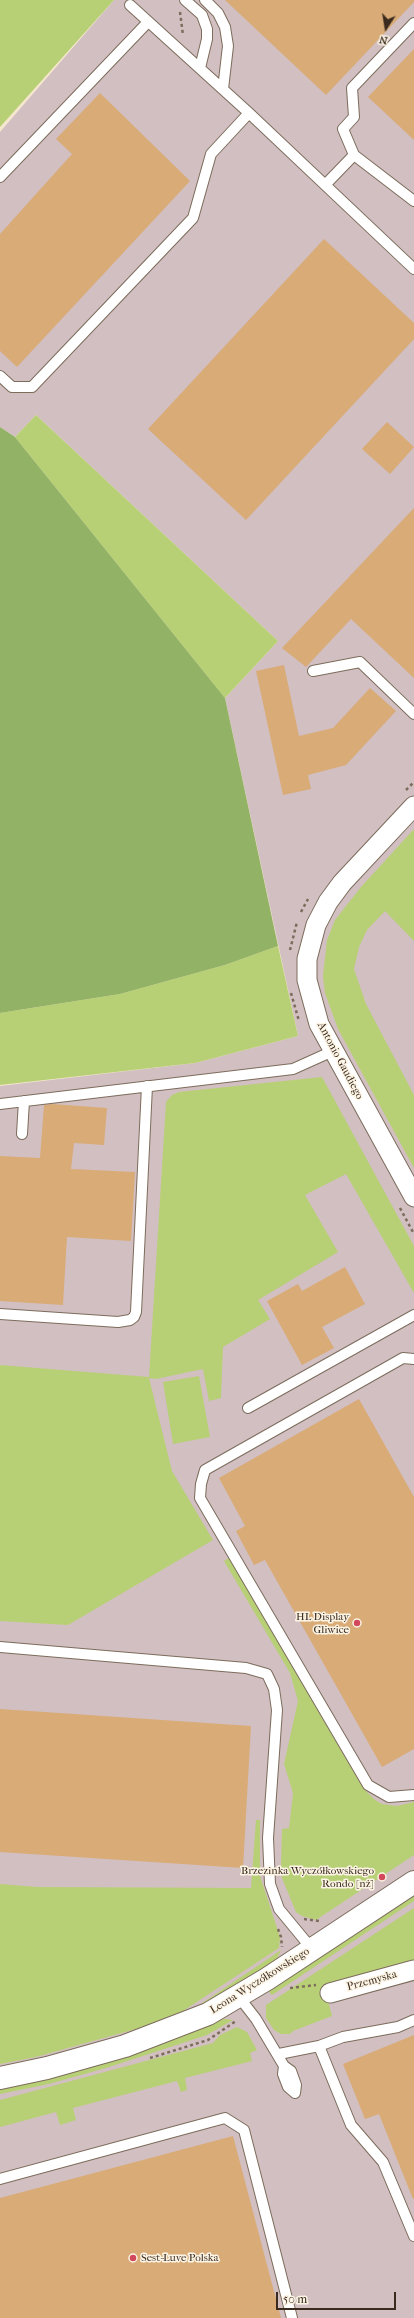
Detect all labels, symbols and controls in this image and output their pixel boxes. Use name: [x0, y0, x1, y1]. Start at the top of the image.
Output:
north arrow: [366, 8, 406, 48]
text: N: [378, 33, 389, 47]
street label: Antonio Gaudiego: [314, 1020, 366, 1102]
place label: HL Display Gliwice: [296, 1610, 349, 1636]
marker: HL Display Gliwice: [352, 1618, 362, 1628]
place label: Brzezinka Wyczółkowskiego Rondo [nż]: [241, 1864, 374, 1890]
marker: Brzezinka Wyczółkowskiego Rondo [nż]: [377, 1872, 387, 1882]
street label: Leona Wyczółkowskiego: [208, 1945, 312, 2017]
street label: Przemyska: [346, 1968, 398, 1994]
place label: Sest-Luve Polska: [141, 2251, 219, 2265]
marker: Sest-Luve Polska: [128, 2253, 138, 2263]
scale bar: [278, 2284, 398, 2310]
text: 50 m: [283, 2292, 307, 2306]

